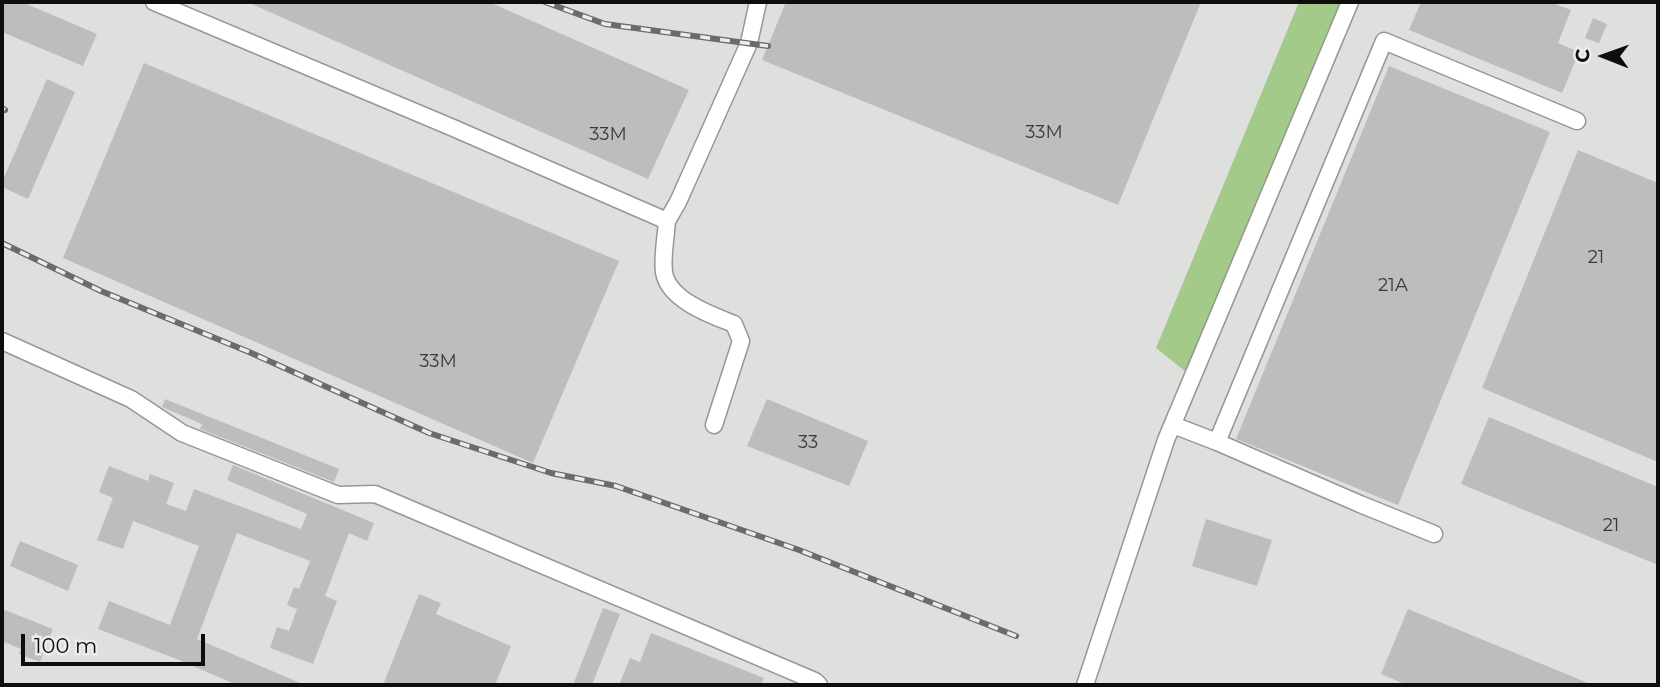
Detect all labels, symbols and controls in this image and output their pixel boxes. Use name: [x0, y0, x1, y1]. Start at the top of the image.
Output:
north arrow: [1569, 21, 1639, 91]
text: С: [1571, 49, 1594, 63]
house number: 33М: [1025, 122, 1063, 144]
house number: 33М: [589, 124, 627, 146]
house number: 21: [1588, 247, 1604, 269]
house number: 21А: [1378, 275, 1408, 297]
house number: 33М: [419, 351, 457, 373]
house number: 33: [798, 432, 818, 454]
house number: 21: [1603, 515, 1619, 537]
scale bar: [24, 620, 208, 664]
text: 100 m: [34, 633, 97, 658]

